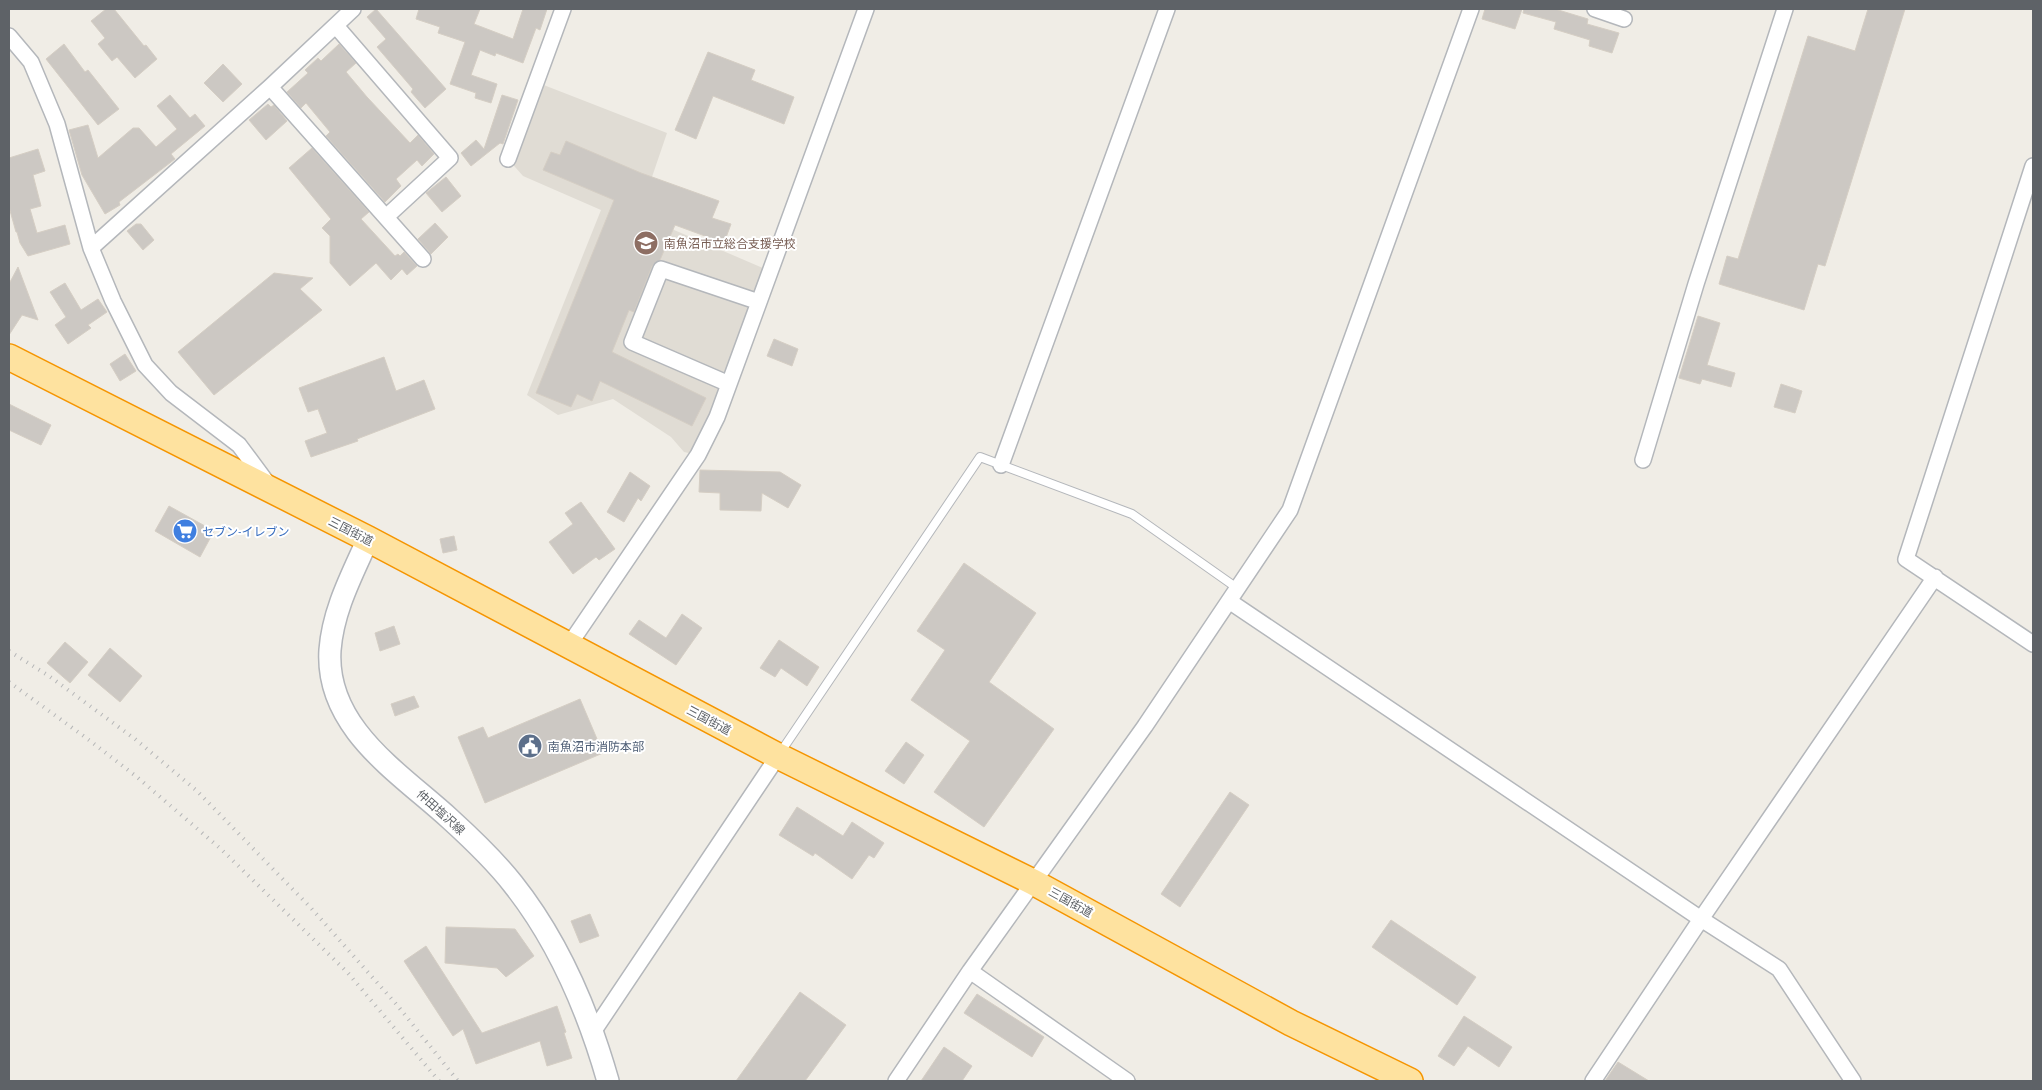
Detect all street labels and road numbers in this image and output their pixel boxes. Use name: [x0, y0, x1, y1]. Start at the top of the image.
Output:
street label: 三国街道: [326, 513, 376, 549]
street label: 三国街道: [684, 702, 734, 738]
street label: 仲田塩沢線: [414, 786, 468, 838]
street label: 三国街道: [1046, 884, 1096, 920]

